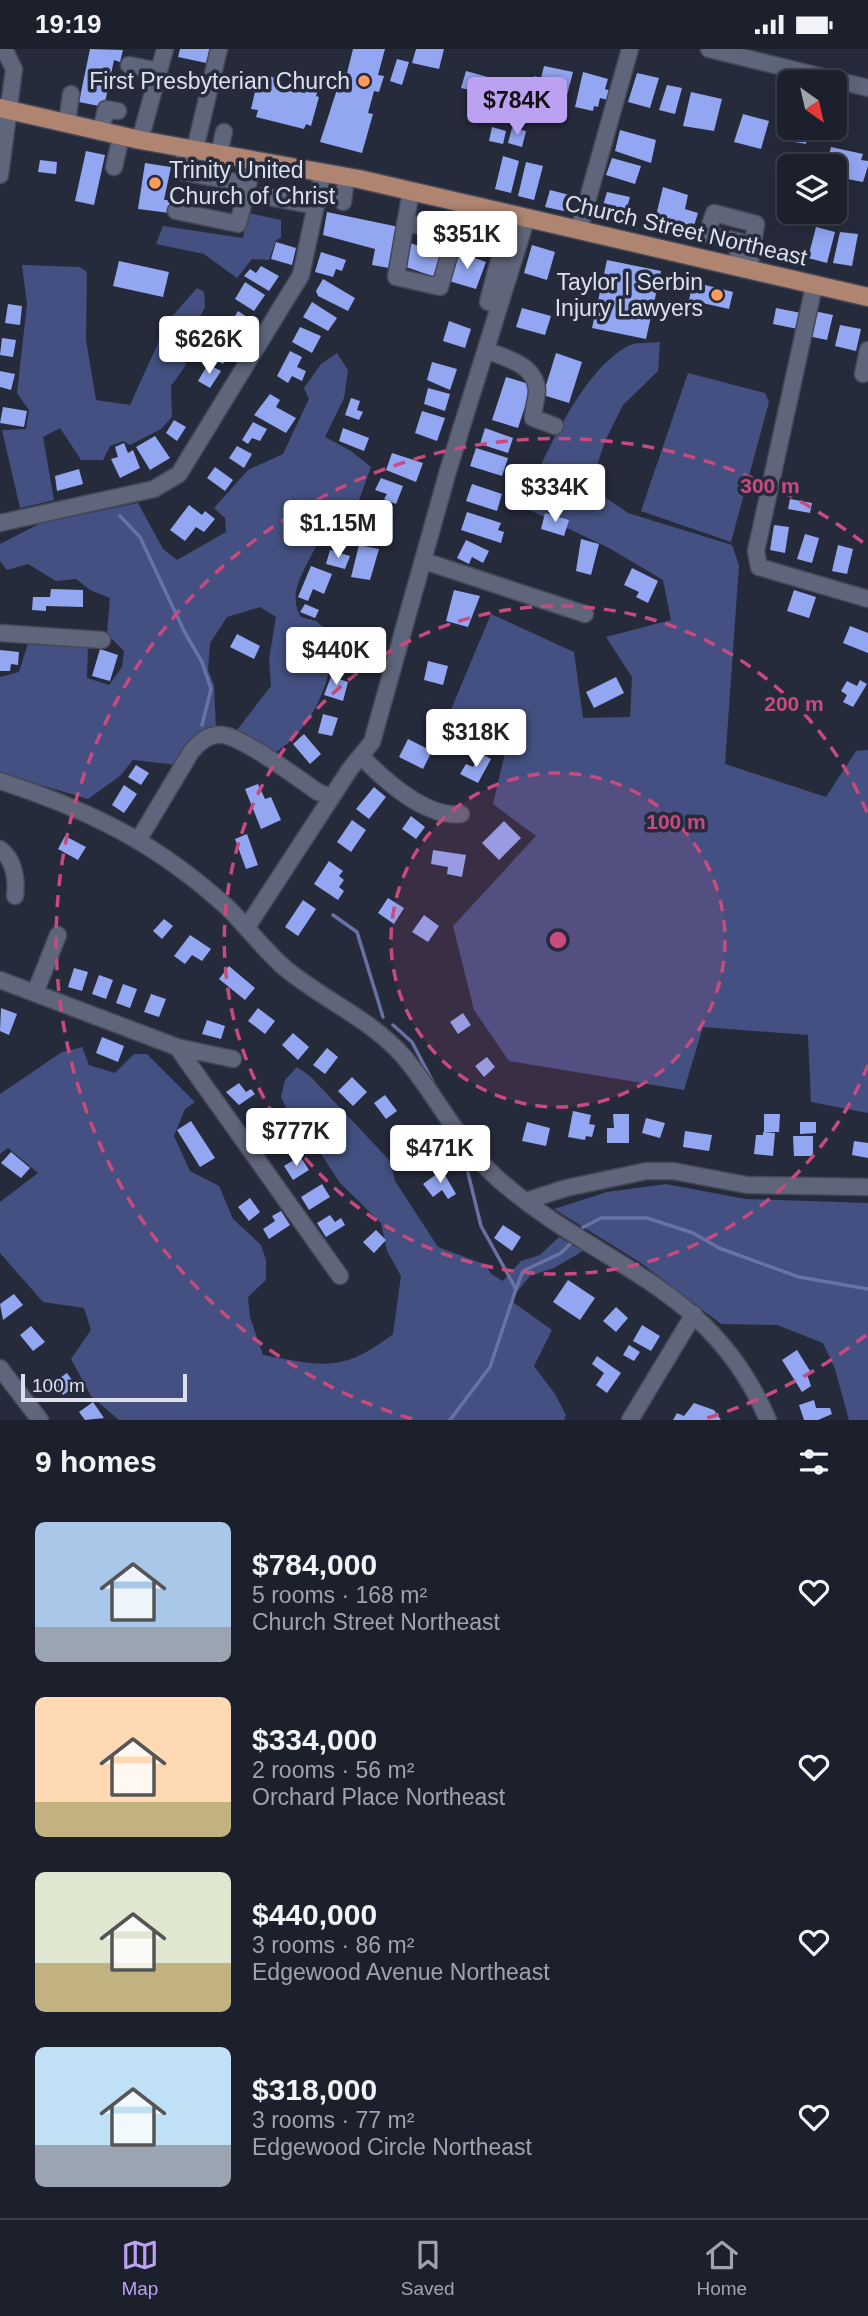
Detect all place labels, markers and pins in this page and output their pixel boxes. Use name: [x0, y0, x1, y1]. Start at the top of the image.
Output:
place label: First Presbyterian Church: [89, 68, 350, 94]
marker: First Presbyterian Church: [356, 73, 372, 89]
pin: $784K: [468, 77, 566, 137]
place label: Trinity United Church of Christ: [169, 157, 336, 209]
marker: Trinity United Church of Christ: [147, 175, 163, 191]
pin: $351K: [418, 211, 516, 271]
place label: Taylor | Serbin Injury Lawyers: [555, 269, 703, 321]
marker: Taylor | Serbin Injury Lawyers: [709, 287, 725, 303]
pin: $626K: [160, 317, 258, 376]
pin: $334K: [506, 465, 604, 524]
pin: $1.15M: [281, 501, 395, 560]
pin: $440K: [287, 627, 385, 687]
pin: $318K: [427, 709, 525, 769]
centre of rings: [546, 928, 570, 952]
pin: $777K: [247, 1109, 345, 1168]
pin: $471K: [391, 1125, 489, 1185]

